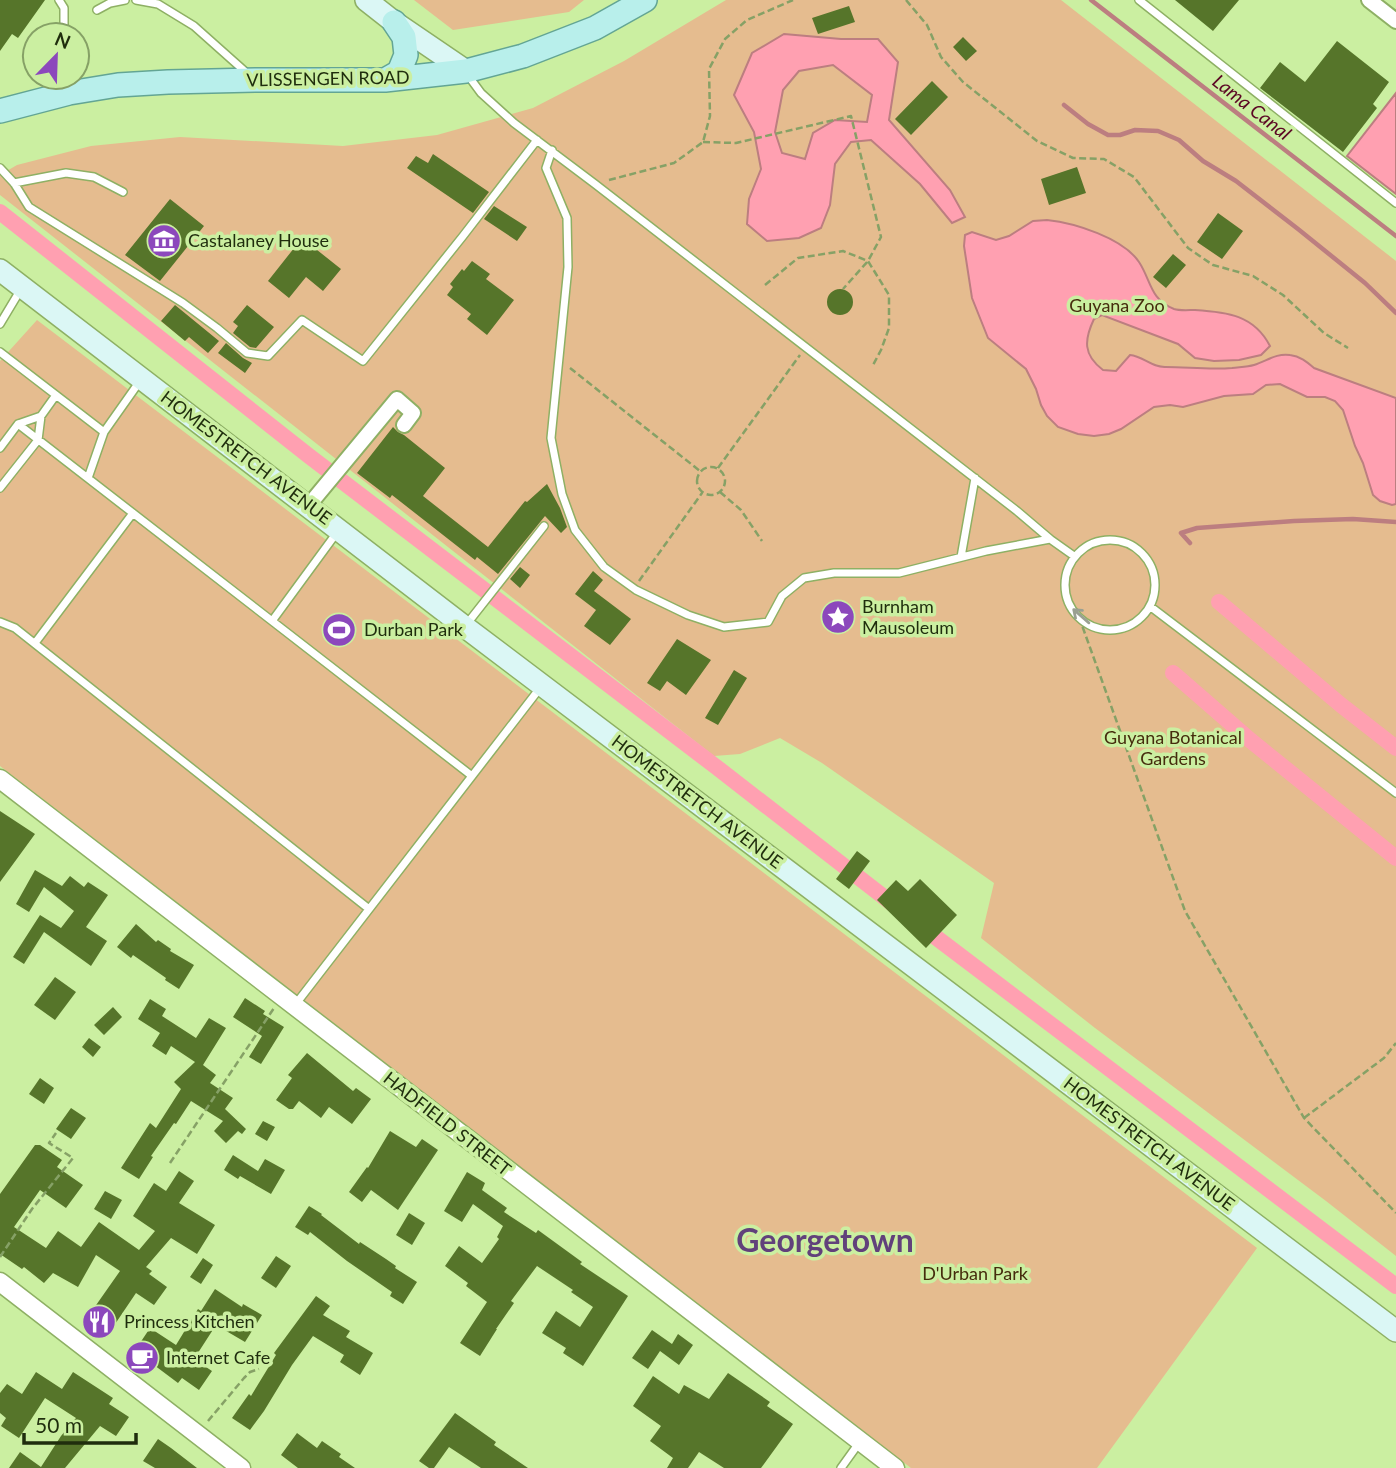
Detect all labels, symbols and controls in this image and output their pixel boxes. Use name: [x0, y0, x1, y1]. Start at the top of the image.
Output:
north arrow: [21, 21, 91, 91]
text: N: [52, 26, 74, 53]
street label: VLISSENGEN ROAD: [246, 66, 410, 90]
water label: Lama Canal: [1209, 69, 1296, 144]
museum icon: Castalaney House: [145, 222, 183, 260]
place label: Castalaney House: [188, 229, 329, 251]
park label: Guyana Zoo: [1069, 294, 1165, 316]
street label: HOMESTRETCH AVENUE: [157, 386, 336, 529]
place label: Burnham Mausoleum: [862, 595, 954, 638]
place icon: Burnham Mausoleum: [819, 598, 857, 636]
one-way arrow: [1072, 609, 1090, 625]
sports icon: Durban Park: [320, 611, 358, 649]
place label: Durban Park: [364, 618, 464, 640]
park label: Guyana Botanical Gardens: [1104, 726, 1242, 769]
street label: HOMESTRETCH AVENUE: [608, 730, 787, 873]
street label: HADFIELD STREET: [379, 1067, 516, 1180]
street label: HOMESTRETCH AVENUE: [1060, 1072, 1239, 1215]
district label: Georgetown: [736, 1220, 914, 1259]
park label: D'Urban Park: [922, 1262, 1029, 1284]
restaurant icon: Princess Kitchen: [80, 1303, 118, 1341]
place label: Princess Kitchen: [124, 1310, 255, 1332]
cafe icon: Internet Cafe: [123, 1339, 161, 1377]
place label: Internet Cafe: [166, 1346, 270, 1368]
scale bar: [24, 1402, 136, 1446]
text: 50 m: [35, 1412, 82, 1437]

